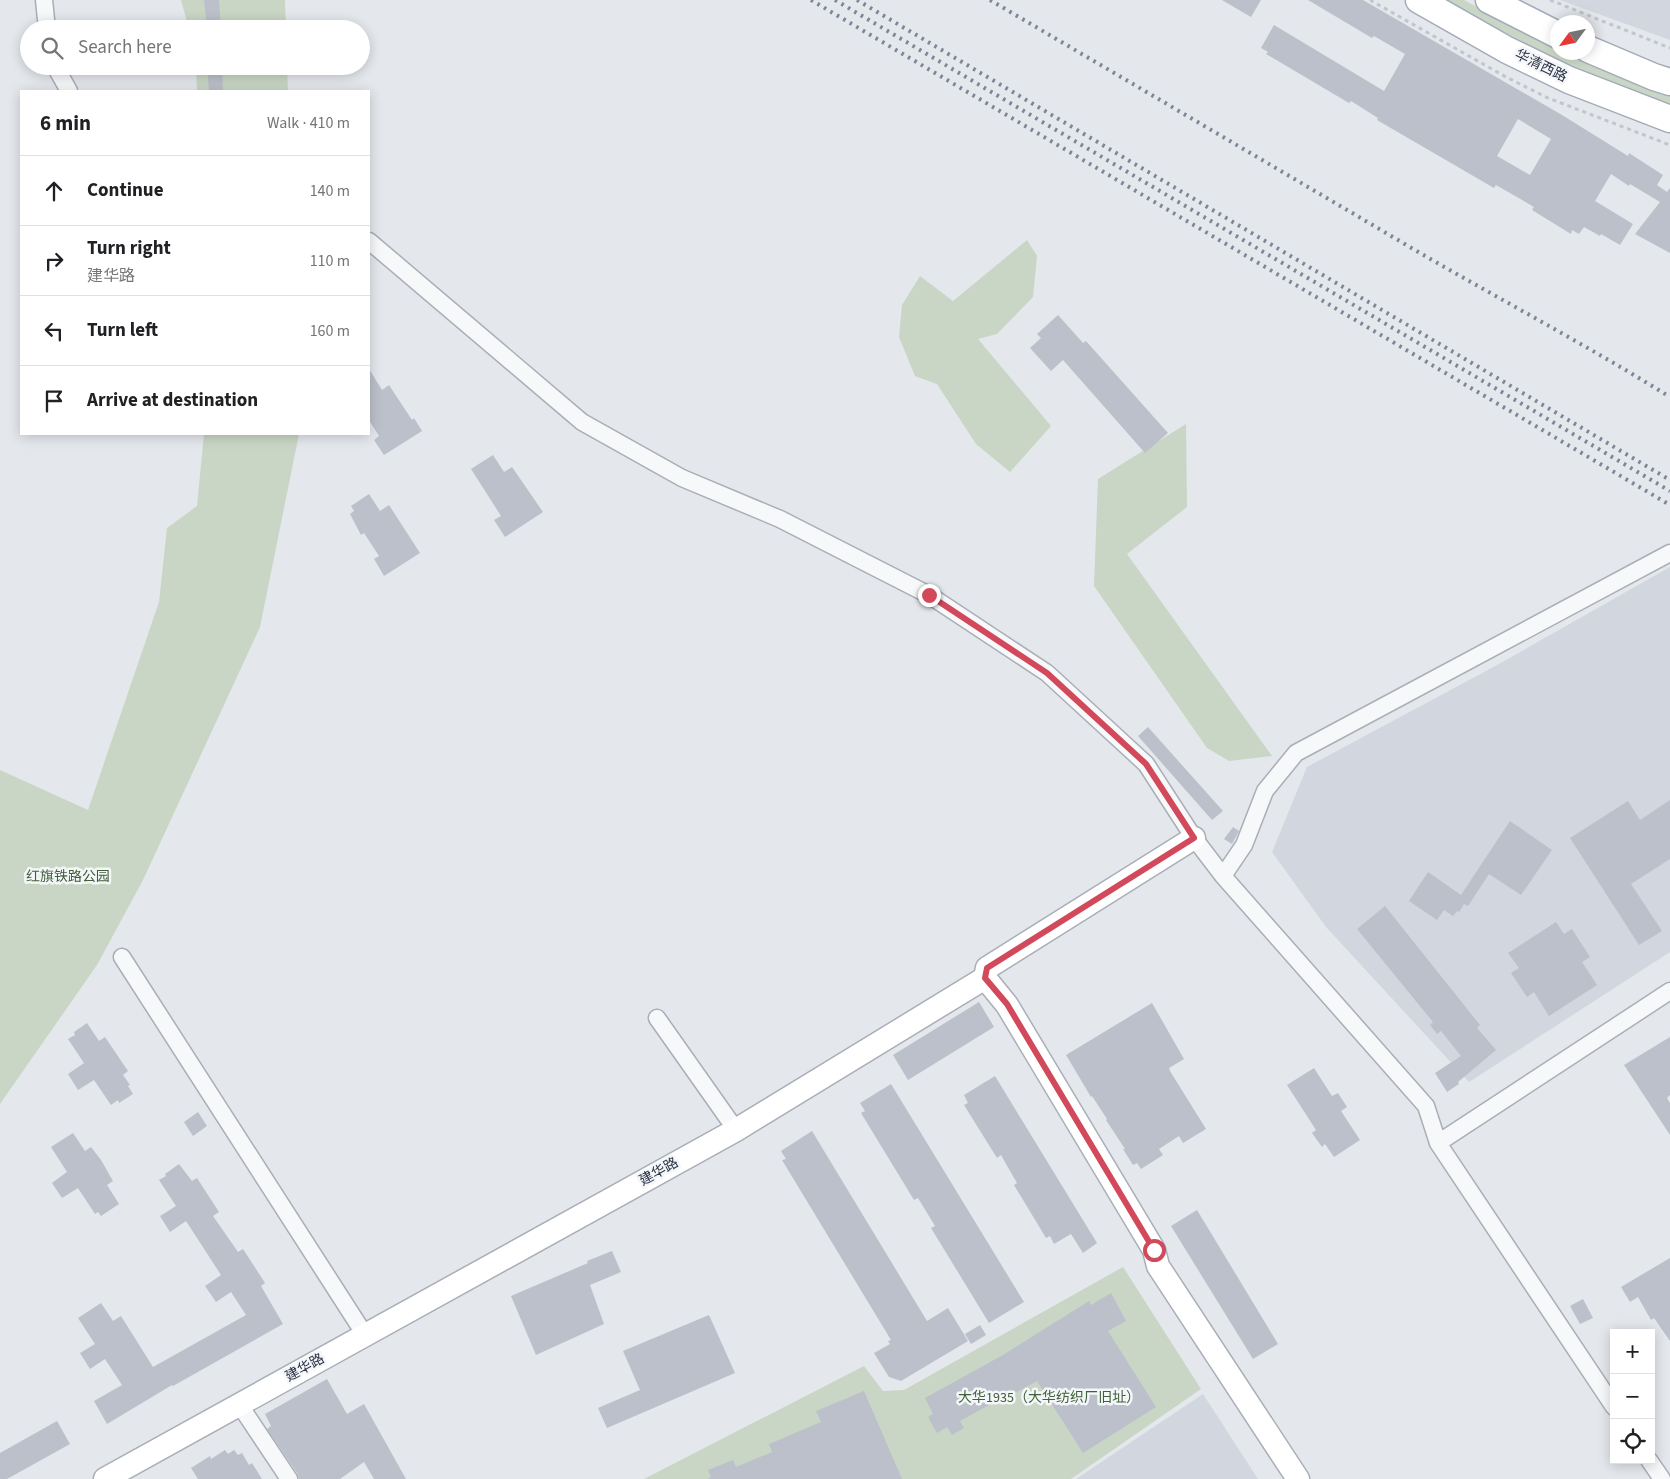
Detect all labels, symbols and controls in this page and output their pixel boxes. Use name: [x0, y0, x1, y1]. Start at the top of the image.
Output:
north arrow: [1550, 15, 1595, 60]
search box: [20, 20, 370, 75]
icon: search: [38, 34, 66, 62]
text: Search here: [78, 34, 172, 61]
street label: 华清西路: [1511, 45, 1571, 87]
text: 6 min: [40, 108, 91, 138]
text: Walk · 410 m: [267, 112, 350, 134]
icon: ahead: [40, 177, 68, 205]
text: Continue: [87, 177, 164, 204]
text: 140 m: [310, 180, 350, 202]
text: Turn right: [87, 235, 171, 262]
icon: right: [40, 247, 68, 275]
text: 110 m: [310, 250, 350, 272]
text: 建华路: [87, 265, 135, 287]
icon: left: [40, 317, 68, 345]
text: Turn left: [87, 317, 158, 344]
text: 160 m: [310, 320, 350, 342]
icon: arrive: [40, 387, 68, 415]
text: Arrive at destination: [87, 387, 258, 414]
route end: [918, 584, 941, 607]
park label: 红旗铁路公园: [26, 867, 110, 887]
street label: 建华路: [636, 1153, 682, 1191]
route start: [1143, 1239, 1166, 1262]
map controls: [1610, 1329, 1655, 1464]
button: +: [1610, 1329, 1655, 1374]
street label: 建华路: [282, 1349, 328, 1387]
button: −: [1610, 1374, 1655, 1419]
park label: 大华1935（大华纺织厂旧址）: [958, 1388, 1140, 1408]
button: locate: [1610, 1419, 1655, 1464]

